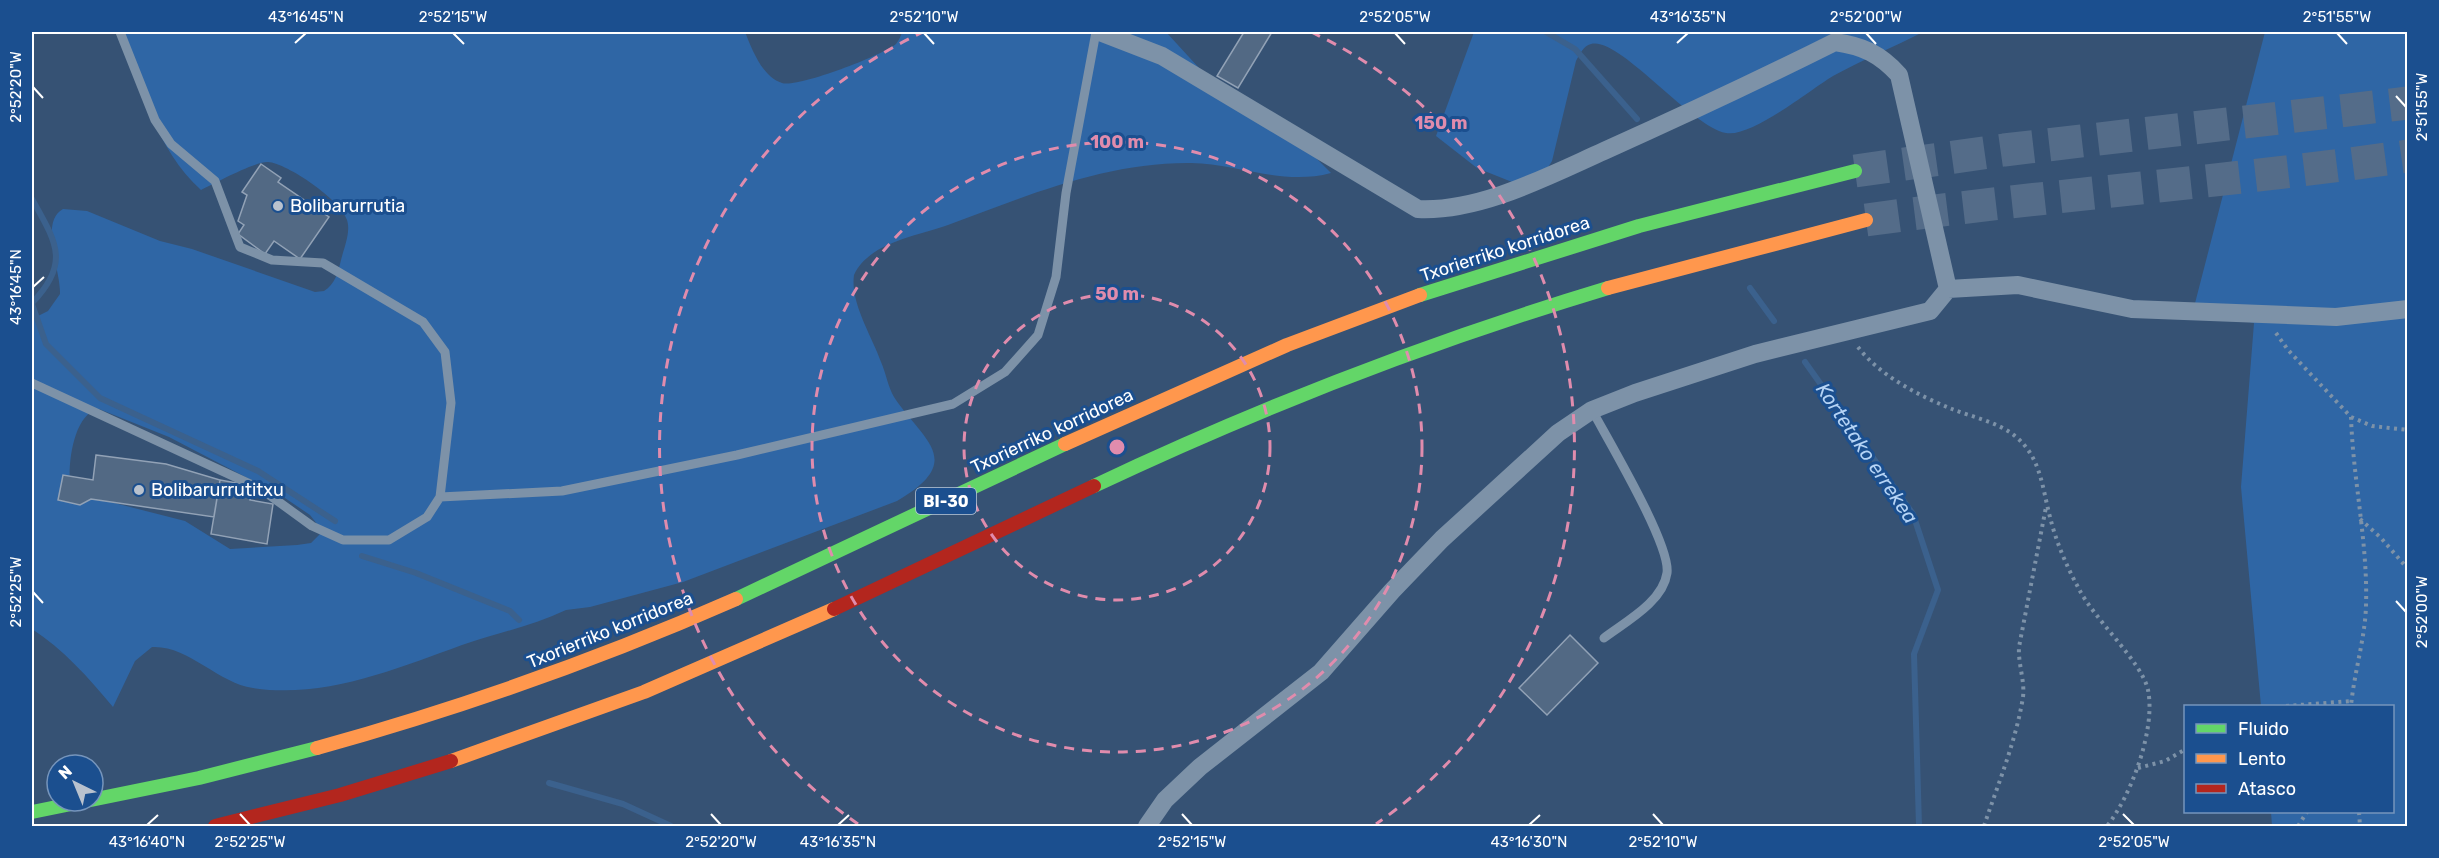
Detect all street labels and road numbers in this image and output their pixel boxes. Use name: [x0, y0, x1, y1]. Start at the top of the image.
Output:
street label: Txorierriko korridorea: [1418, 211, 1592, 287]
street label: Txorierriko korridorea: [967, 384, 1137, 478]
road number: BI-30: [916, 488, 976, 514]
street label: Txorierriko korridorea: [524, 587, 696, 673]

